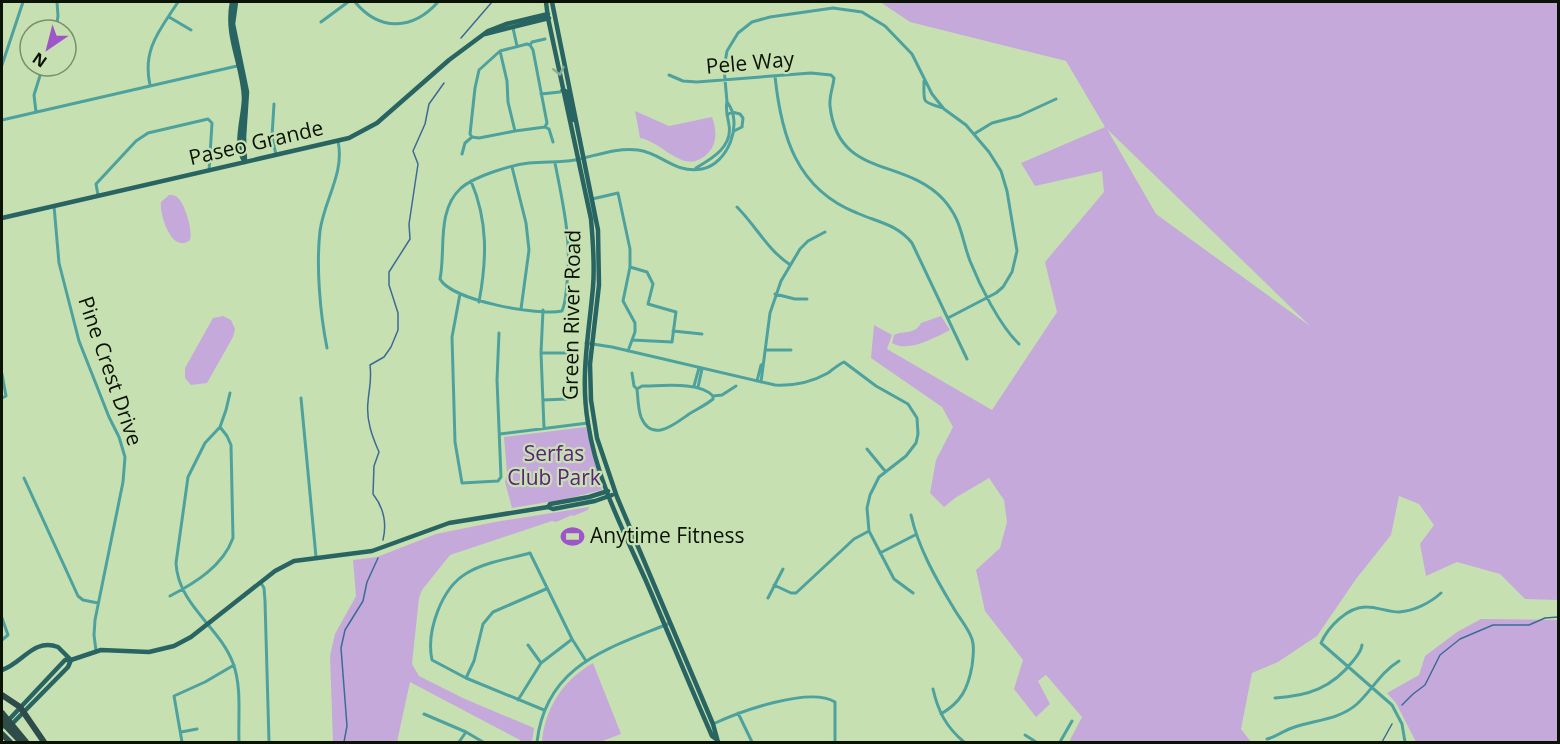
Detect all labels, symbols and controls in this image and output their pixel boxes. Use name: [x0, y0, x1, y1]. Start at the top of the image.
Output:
north arrow: [18, 18, 78, 78]
street label: Pele Way: [705, 44, 796, 80]
text: N: [28, 48, 51, 73]
one-way arrow: [552, 66, 565, 76]
street label: Paseo Grande: [186, 113, 326, 171]
street label: Green River Road: [556, 230, 586, 400]
street label: Pine Crest Drive: [72, 292, 150, 449]
park label: Serfas Club Park: [507, 439, 601, 491]
place label: Anytime Fitness: [590, 521, 744, 549]
sports icon: Anytime Fitness: [559, 523, 585, 549]

